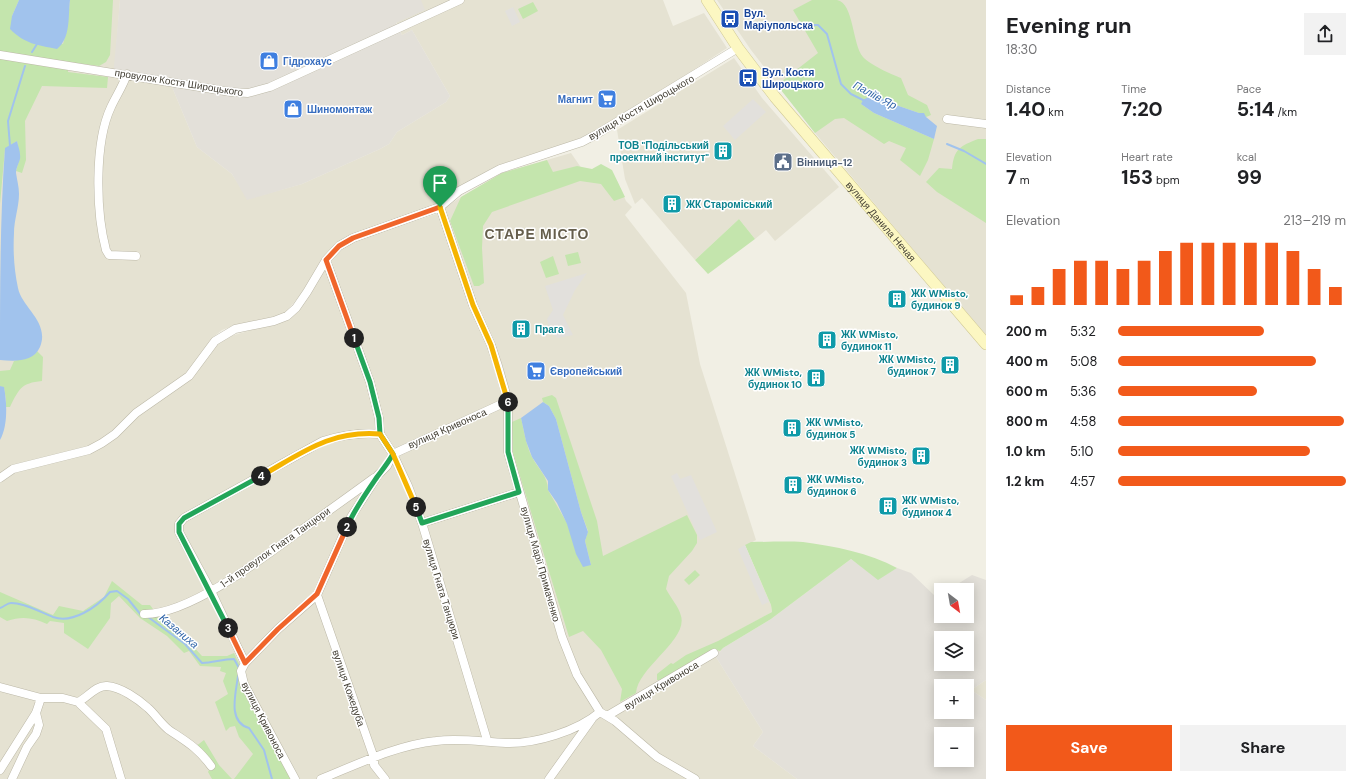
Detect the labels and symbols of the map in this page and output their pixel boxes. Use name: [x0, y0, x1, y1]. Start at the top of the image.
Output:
place label: Вул. Маріупольска: [744, 7, 813, 32]
bus stop icon: Вул. Маріупольска: [719, 8, 741, 30]
shop icon: Гідрохаус: [258, 50, 280, 72]
place label: Гідрохаус: [283, 55, 332, 68]
street label: провулок Костя Широцького: [114, 66, 244, 99]
place label: Вул. Костя Широцького: [762, 66, 824, 91]
bus stop icon: Вул. Костя Широцького: [737, 67, 759, 89]
street label: вулиця Костя Широцького: [586, 72, 697, 143]
water label: Паліїв Яр: [851, 78, 899, 112]
supermarket icon: Магнит: [596, 88, 618, 110]
place label: Магнит: [558, 93, 593, 106]
shop icon: Шиномонтаж: [282, 98, 304, 120]
place label: Шиномонтаж: [307, 103, 373, 116]
place label: ТОВ "Подільський проектний інститут": [610, 139, 709, 164]
building icon: ТОВ "Подільський проектний інститут": [712, 140, 734, 162]
public building icon: Вінниця-12: [772, 151, 794, 173]
place label: Вінниця-12: [797, 156, 853, 169]
pin: [423, 166, 457, 207]
street label: вулиця Данила Нечая: [843, 179, 919, 264]
building icon: ЖК Староміський: [661, 193, 683, 215]
place label: ЖК Староміський: [685, 198, 772, 211]
district label: СТАРЕ МІСТО: [485, 225, 589, 243]
place label: ЖК WMisto, будинок 9: [910, 287, 969, 312]
building icon: ЖК WMisto, будинок 9: [886, 288, 908, 310]
building icon: Прага: [510, 318, 532, 340]
place label: Прага: [535, 323, 564, 336]
pin: 1: [344, 328, 364, 348]
place label: ЖК WMisto, будинок 11: [840, 328, 899, 353]
building icon: ЖК WMisto, будинок 11: [816, 329, 838, 351]
place label: ЖК WMisto, будинок 7: [878, 353, 937, 378]
building icon: ЖК WMisto, будинок 7: [939, 354, 961, 376]
supermarket icon: Європейський: [525, 360, 547, 382]
place label: Європейський: [550, 365, 622, 378]
place label: ЖК WMisto, будинок 10: [744, 366, 803, 391]
building icon: ЖК WMisto, будинок 10: [805, 367, 827, 389]
pin: 6: [498, 392, 518, 412]
street label: вулиця Кривоноса: [406, 405, 489, 452]
place label: ЖК WMisto, будинок 5: [805, 416, 864, 441]
building icon: ЖК WMisto, будинок 5: [781, 417, 803, 439]
place label: ЖК WMisto, будинок 3: [849, 444, 908, 469]
building icon: ЖК WMisto, будинок 3: [910, 445, 932, 467]
pin: 4: [251, 466, 271, 486]
place label: ЖК WMisto, будинок 6: [806, 473, 865, 498]
building icon: ЖК WMisto, будинок 6: [782, 474, 804, 496]
place label: ЖК WMisto, будинок 4: [901, 494, 960, 519]
building icon: ЖК WMisto, будинок 4: [877, 495, 899, 517]
pin: 5: [406, 497, 426, 517]
street label: 1-й провулок Гната Танцюри: [218, 504, 333, 590]
street label: вулиця Марії Примаченко: [518, 505, 563, 624]
pin: 2: [337, 517, 357, 537]
street label: вулиця Гната Танцюри: [420, 537, 463, 641]
north arrow: [934, 583, 974, 623]
water label: Казаниха: [156, 610, 202, 652]
pin: 3: [218, 618, 238, 638]
street label: вулиця Кожедуба: [329, 648, 368, 729]
street label: вулиця Кривоноса: [622, 658, 701, 713]
street label: вулиця Кривоноса: [239, 680, 289, 761]

